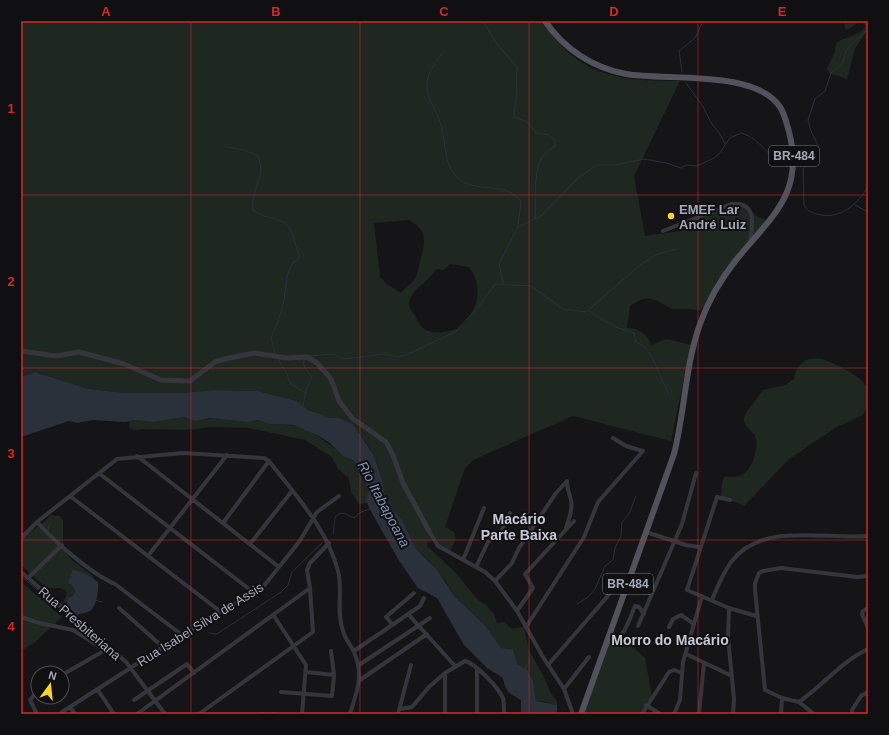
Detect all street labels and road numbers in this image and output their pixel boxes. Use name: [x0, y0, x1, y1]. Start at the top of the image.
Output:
road number: BR-484: [769, 146, 819, 166]
road number: BR-484: [603, 574, 653, 594]
street label: Rua Isabel Silva de Assis: [134, 579, 267, 669]
street label: Rua Presbiteriana: [35, 584, 124, 664]

